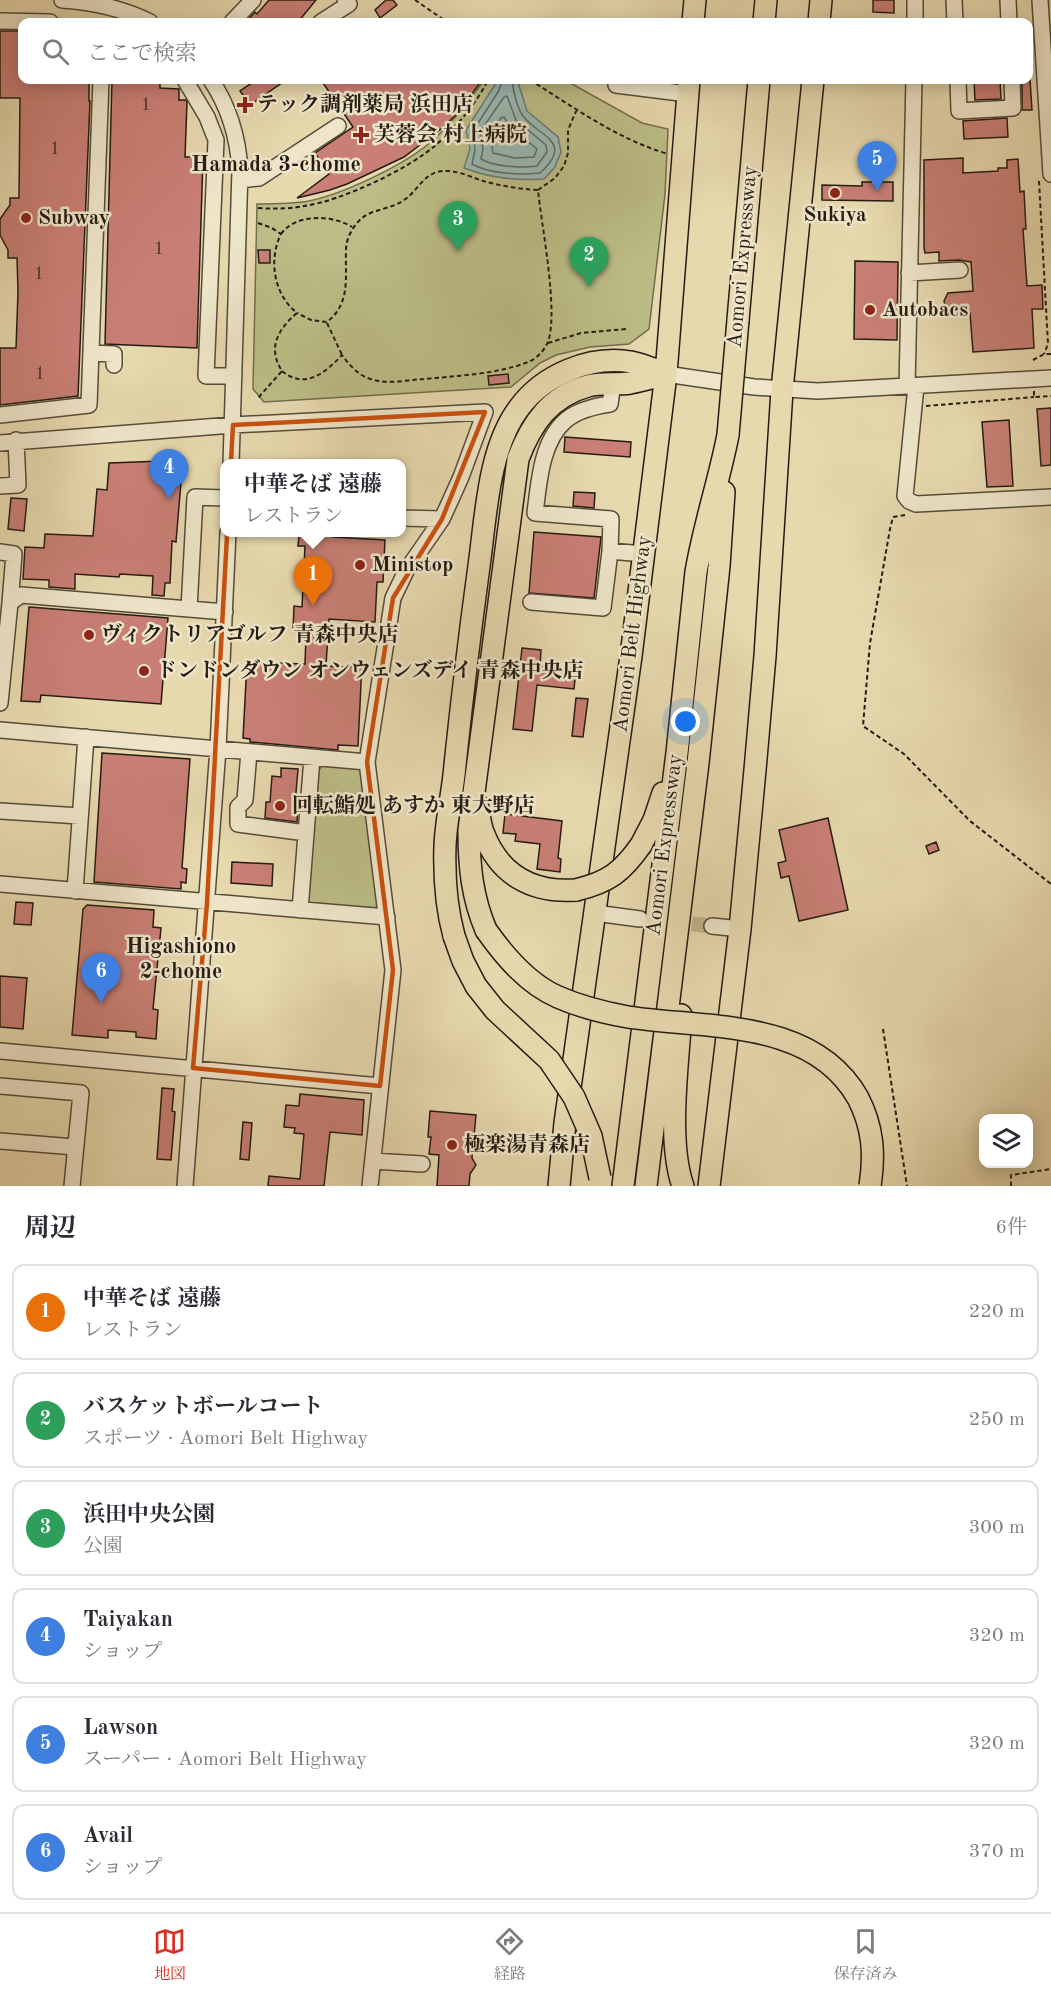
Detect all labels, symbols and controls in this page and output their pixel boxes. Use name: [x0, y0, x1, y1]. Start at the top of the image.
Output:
search box: [18, 18, 1033, 84]
icon: search: [39, 35, 72, 68]
text: ここで検索: [87, 43, 197, 65]
place label: テック調剤薬局 浜田店: [257, 92, 473, 116]
house number: 1: [141, 96, 151, 114]
marker: テック調剤薬局 浜田店: [238, 98, 252, 112]
place label: 芙蓉会 村上病院: [374, 122, 527, 146]
marker: 芙蓉会 村上病院: [352, 126, 370, 144]
house number: 1: [50, 140, 60, 158]
pin: 5: [858, 142, 896, 191]
district label: Hamada 3-chome: [191, 154, 361, 176]
street label: Aomori Expressway: [725, 165, 761, 349]
marker: Sukiya: [828, 186, 842, 200]
pin: 3: [438, 202, 478, 251]
place label: Sukiya: [803, 205, 867, 226]
place label: Subway: [38, 208, 110, 229]
marker: Subway: [19, 211, 33, 225]
pin: 2: [570, 238, 608, 287]
house number: 1: [154, 240, 164, 258]
house number: 1: [34, 265, 44, 283]
place label: Autobacs: [882, 300, 968, 321]
marker: Autobacs: [863, 303, 877, 317]
house number: 1: [35, 365, 45, 383]
pin: 4: [150, 450, 188, 499]
popup: [220, 459, 406, 537]
text: 中華そば 遠藤: [244, 474, 382, 496]
text: レストラン: [244, 507, 343, 527]
street label: Aomori Belt Highway: [610, 534, 656, 734]
place label: Ministop: [372, 555, 453, 576]
pin: 1: [294, 556, 332, 606]
marker: Ministop: [353, 558, 367, 572]
place label: ヴィクトリアゴルフ 青森中央店: [101, 623, 399, 646]
marker: ヴィクトリアゴルフ 青森中央店: [82, 628, 96, 642]
place label: ドンドンダウン オンウェンズデイ 青森中央店: [156, 659, 584, 682]
marker: ドンドンダウン オンウェンズデイ 青森中央店: [137, 664, 151, 678]
your location: [671, 707, 700, 736]
street label: Aomori Expressway: [643, 753, 687, 937]
place label: 回転鮨処 あすか 東大野店: [292, 794, 535, 817]
marker: 回転鮨処 あすか 東大野店: [273, 799, 287, 813]
district label: Higashiono 2-chome: [126, 936, 236, 983]
pin: 6: [82, 954, 120, 1003]
map controls: [979, 1114, 1033, 1168]
button: layers: [979, 1114, 1033, 1168]
place label: 極楽湯青森店: [464, 1133, 590, 1156]
marker: 極楽湯青森店: [445, 1138, 459, 1152]
text: 周辺: [24, 1216, 76, 1242]
text: 6件: [995, 1218, 1027, 1238]
text: 中華そば 遠藤: [83, 1288, 221, 1310]
text: 1: [40, 1302, 51, 1322]
text: 220 m: [969, 1302, 1025, 1322]
text: レストラン: [83, 1321, 182, 1341]
text: バスケットボールコート: [83, 1396, 323, 1418]
text: 2: [40, 1410, 51, 1430]
text: 250 m: [969, 1410, 1025, 1430]
text: スポーツ · Aomori Belt Highway: [83, 1429, 368, 1449]
text: 浜田中央公園: [83, 1504, 215, 1526]
text: 3: [40, 1518, 51, 1538]
text: 300 m: [969, 1518, 1025, 1538]
text: 公園: [83, 1537, 123, 1557]
text: Taiyakan: [83, 1609, 173, 1631]
text: 4: [40, 1626, 51, 1646]
text: 320 m: [969, 1626, 1025, 1646]
text: ショップ: [83, 1642, 163, 1662]
text: Lawson: [83, 1717, 158, 1739]
text: 5: [40, 1734, 51, 1754]
text: 320 m: [969, 1734, 1025, 1754]
text: スーパー · Aomori Belt Highway: [83, 1750, 367, 1770]
text: Avail: [83, 1825, 133, 1847]
text: 6: [40, 1842, 51, 1862]
text: 370 m: [969, 1842, 1025, 1862]
text: ショップ: [83, 1858, 163, 1878]
tab: 地図: [153, 1925, 186, 1985]
tab: 経路: [493, 1925, 526, 1985]
tab: 保存済み: [833, 1925, 897, 1985]

